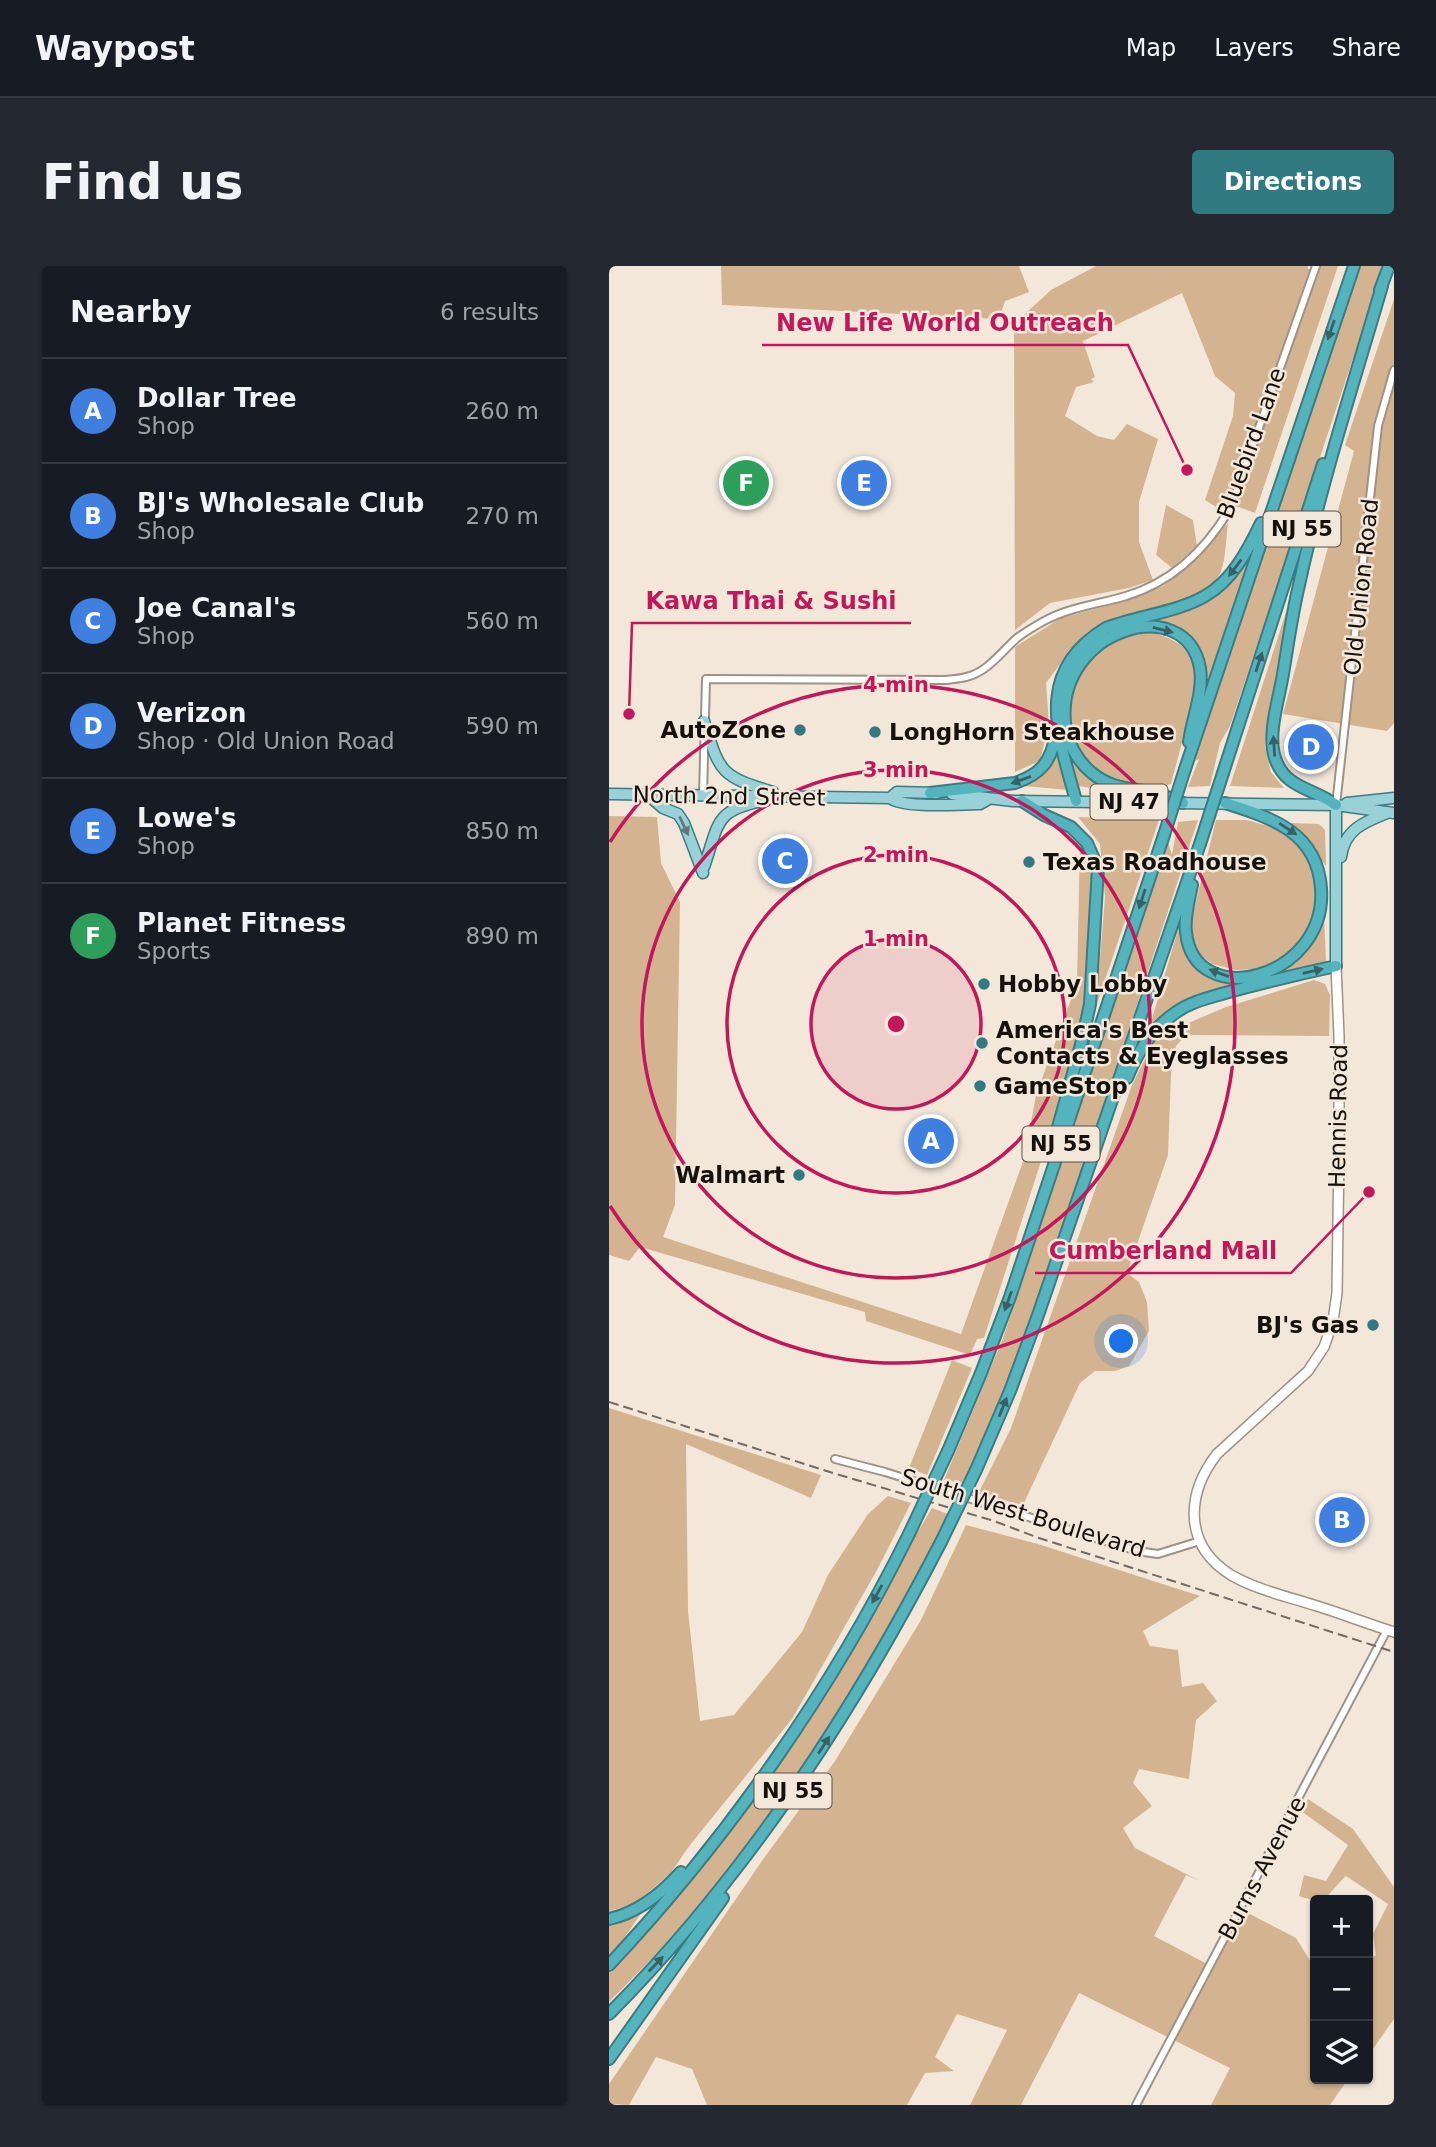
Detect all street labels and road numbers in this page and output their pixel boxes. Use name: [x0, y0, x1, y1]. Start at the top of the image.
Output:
street label: Bluebird Lane: [1212, 364, 1290, 522]
street label: Old Union Road: [1339, 497, 1383, 677]
road number: NJ 55: [1263, 512, 1341, 546]
street label: North 2nd Street: [632, 781, 826, 811]
road number: NJ 47: [1091, 784, 1167, 820]
street label: Hennis Road: [1324, 1044, 1352, 1188]
road number: NJ 55: [1023, 1126, 1099, 1162]
street label: South West Boulevard: [898, 1463, 1148, 1563]
road number: NJ 55: [755, 1774, 831, 1808]
street label: Burns Avenue: [1213, 1792, 1311, 1944]

